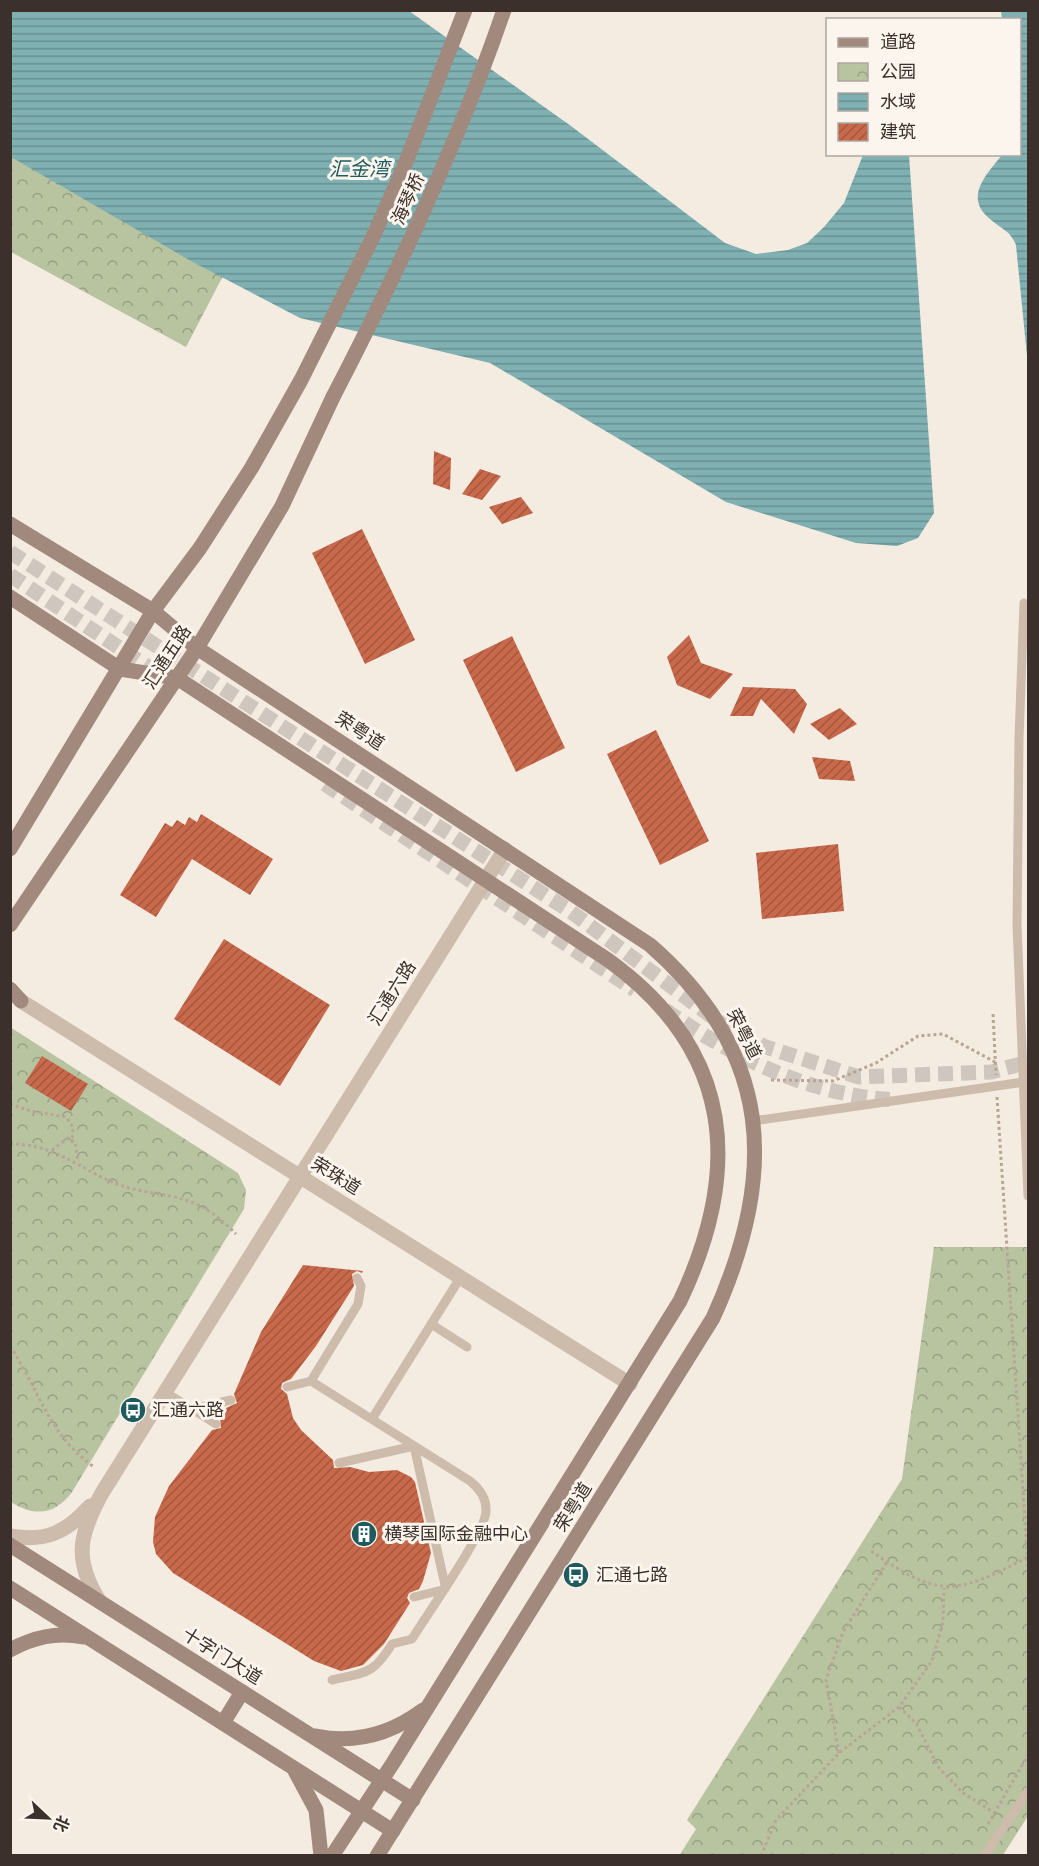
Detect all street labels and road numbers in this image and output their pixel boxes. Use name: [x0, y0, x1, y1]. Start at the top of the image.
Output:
street label: 海琴桥: [385, 169, 429, 228]
street label: 汇通五路: [136, 620, 196, 693]
street label: 荣粤道: [331, 705, 390, 755]
street label: 汇通六路: [362, 956, 420, 1029]
street label: 荣粤道: [722, 1004, 768, 1063]
street label: 荣珠道: [307, 1151, 366, 1200]
street label: 荣粤道: [548, 1477, 597, 1536]
street label: 十字门大道: [178, 1621, 267, 1689]

